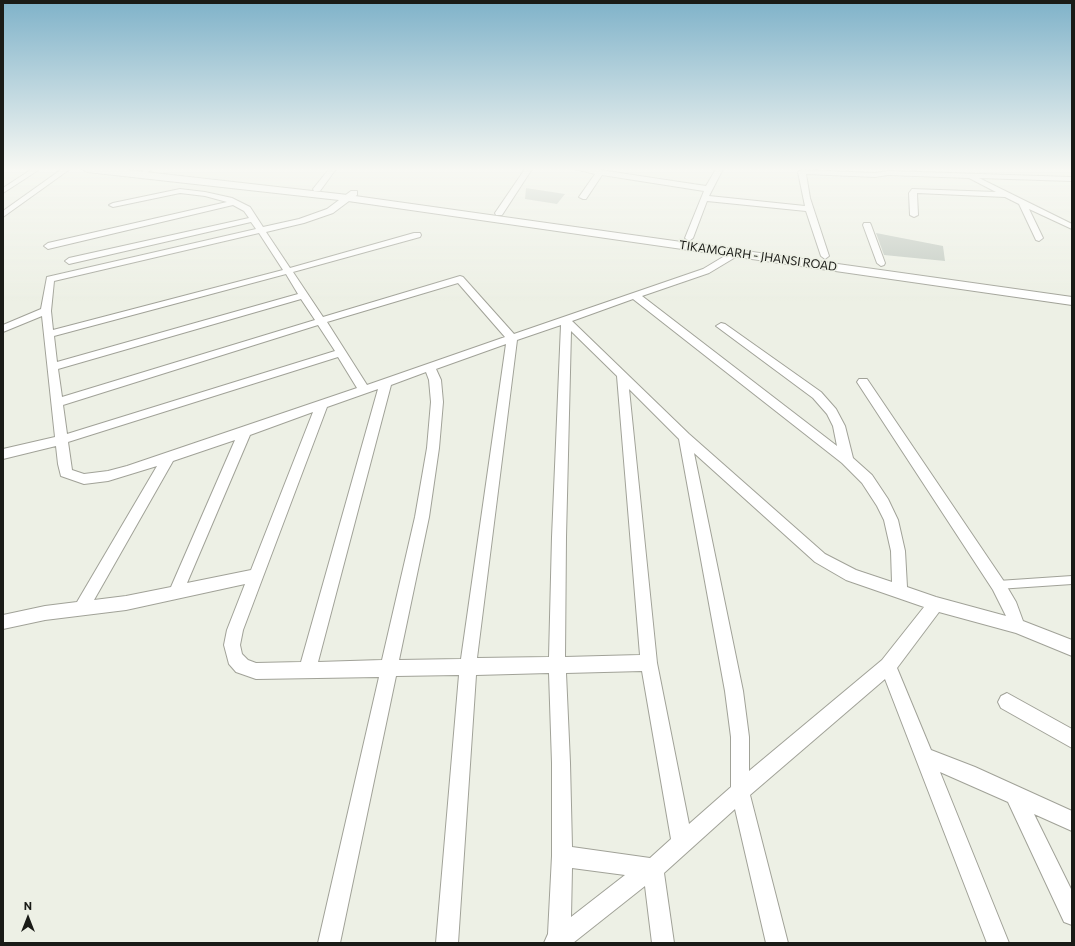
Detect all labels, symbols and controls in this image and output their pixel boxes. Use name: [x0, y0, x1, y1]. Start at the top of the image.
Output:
street label: TIKAMGARH - JHANSI ROAD: [678, 238, 838, 274]
north arrow: [8, 898, 48, 938]
text: N: [24, 899, 32, 912]

